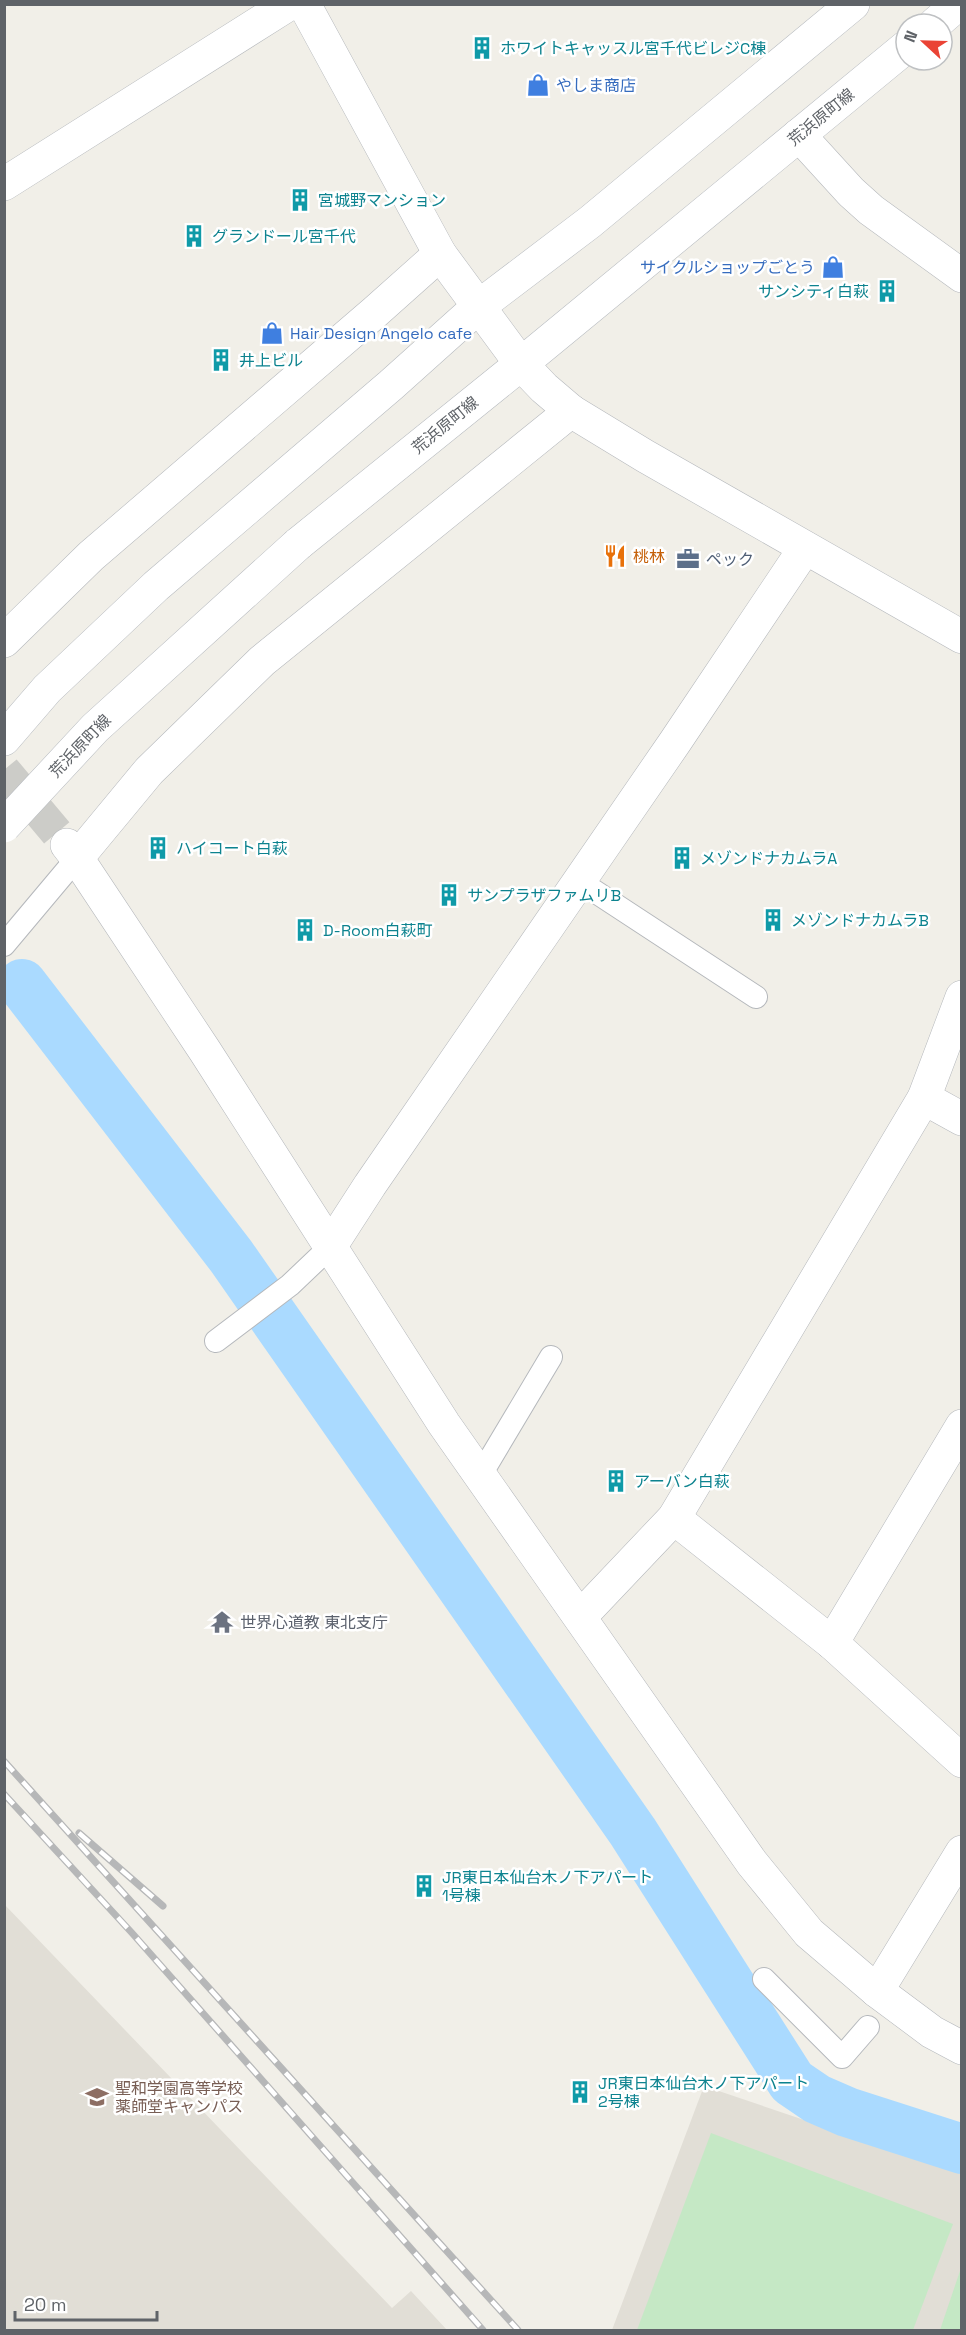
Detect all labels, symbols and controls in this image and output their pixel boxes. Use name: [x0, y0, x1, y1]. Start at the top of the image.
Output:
north arrow: [894, 12, 954, 72]
text: N: [899, 28, 922, 45]
building icon: ホワイトキャッスル宮千代ビレジC棟: [469, 35, 495, 61]
place label: ホワイトキャッスル宮千代ビレジC棟: [500, 38, 766, 59]
shop icon: やしま商店: [525, 72, 551, 98]
place label: やしま商店: [556, 75, 636, 96]
street label: 荒浜原町線: [783, 84, 859, 150]
building icon: 宮城野マンション: [287, 187, 313, 213]
place label: 宮城野マンション: [318, 190, 446, 211]
building icon: グランドール宮千代: [181, 223, 207, 249]
place label: グランドール宮千代: [212, 226, 356, 247]
shop icon: サイクルショップごとう: [820, 254, 846, 280]
place label: サイクルショップごとう: [640, 257, 815, 278]
building icon: サンシティ白萩: [874, 278, 900, 304]
place label: サンシティ白萩: [758, 281, 869, 302]
shop icon: Hair Design Angelo cafe: [259, 320, 285, 346]
place label: Hair Design Angelo cafe: [290, 323, 472, 344]
building icon: 井上ビル: [208, 347, 234, 373]
place label: 井上ビル: [239, 350, 303, 371]
street label: 荒浜原町線: [407, 392, 483, 458]
restaurant icon: 桃林: [602, 543, 628, 569]
place label: 桃林: [633, 546, 665, 567]
office icon: ペック: [675, 546, 701, 572]
place label: ペック: [706, 549, 754, 570]
street label: 荒浜原町線: [45, 710, 115, 782]
building icon: ハイコート白萩: [145, 835, 171, 861]
place label: ハイコート白萩: [176, 838, 288, 859]
building icon: メゾンドナカムラA: [669, 845, 695, 871]
place label: メゾンドナカムラA: [700, 848, 837, 869]
building icon: サンプラザファムリB: [436, 882, 462, 908]
place label: サンプラザファムリB: [467, 885, 621, 906]
building icon: メゾンドナカムラB: [760, 907, 786, 933]
place label: メゾンドナカムラB: [791, 910, 929, 931]
building icon: D-Room白萩町: [292, 917, 318, 943]
place label: D-Room白萩町: [323, 920, 433, 941]
building icon: アーバン白萩: [603, 1468, 629, 1494]
place label: アーバン白萩: [634, 1471, 730, 1492]
temple icon: 世界心道教 東北支庁: [209, 1609, 235, 1635]
place label: 世界心道教 東北支庁: [240, 1612, 388, 1633]
place label: JR東日本仙台木ノ下アパート 1号棟: [442, 1867, 653, 1906]
building icon: JR東日本仙台木ノ下アパート 1号棟: [411, 1873, 437, 1899]
place label: JR東日本仙台木ノ下アパート 2号棟: [598, 2073, 809, 2112]
place label: 聖和学園高等学校 薬師堂キャンパス: [115, 2078, 243, 2117]
building icon: JR東日本仙台木ノ下アパート 2号棟: [567, 2079, 593, 2105]
school or university icon: 聖和学園高等学校 薬師堂キャンパス: [84, 2084, 110, 2110]
scale bar: [15, 2284, 158, 2322]
text: 20 m: [24, 2293, 67, 2316]

